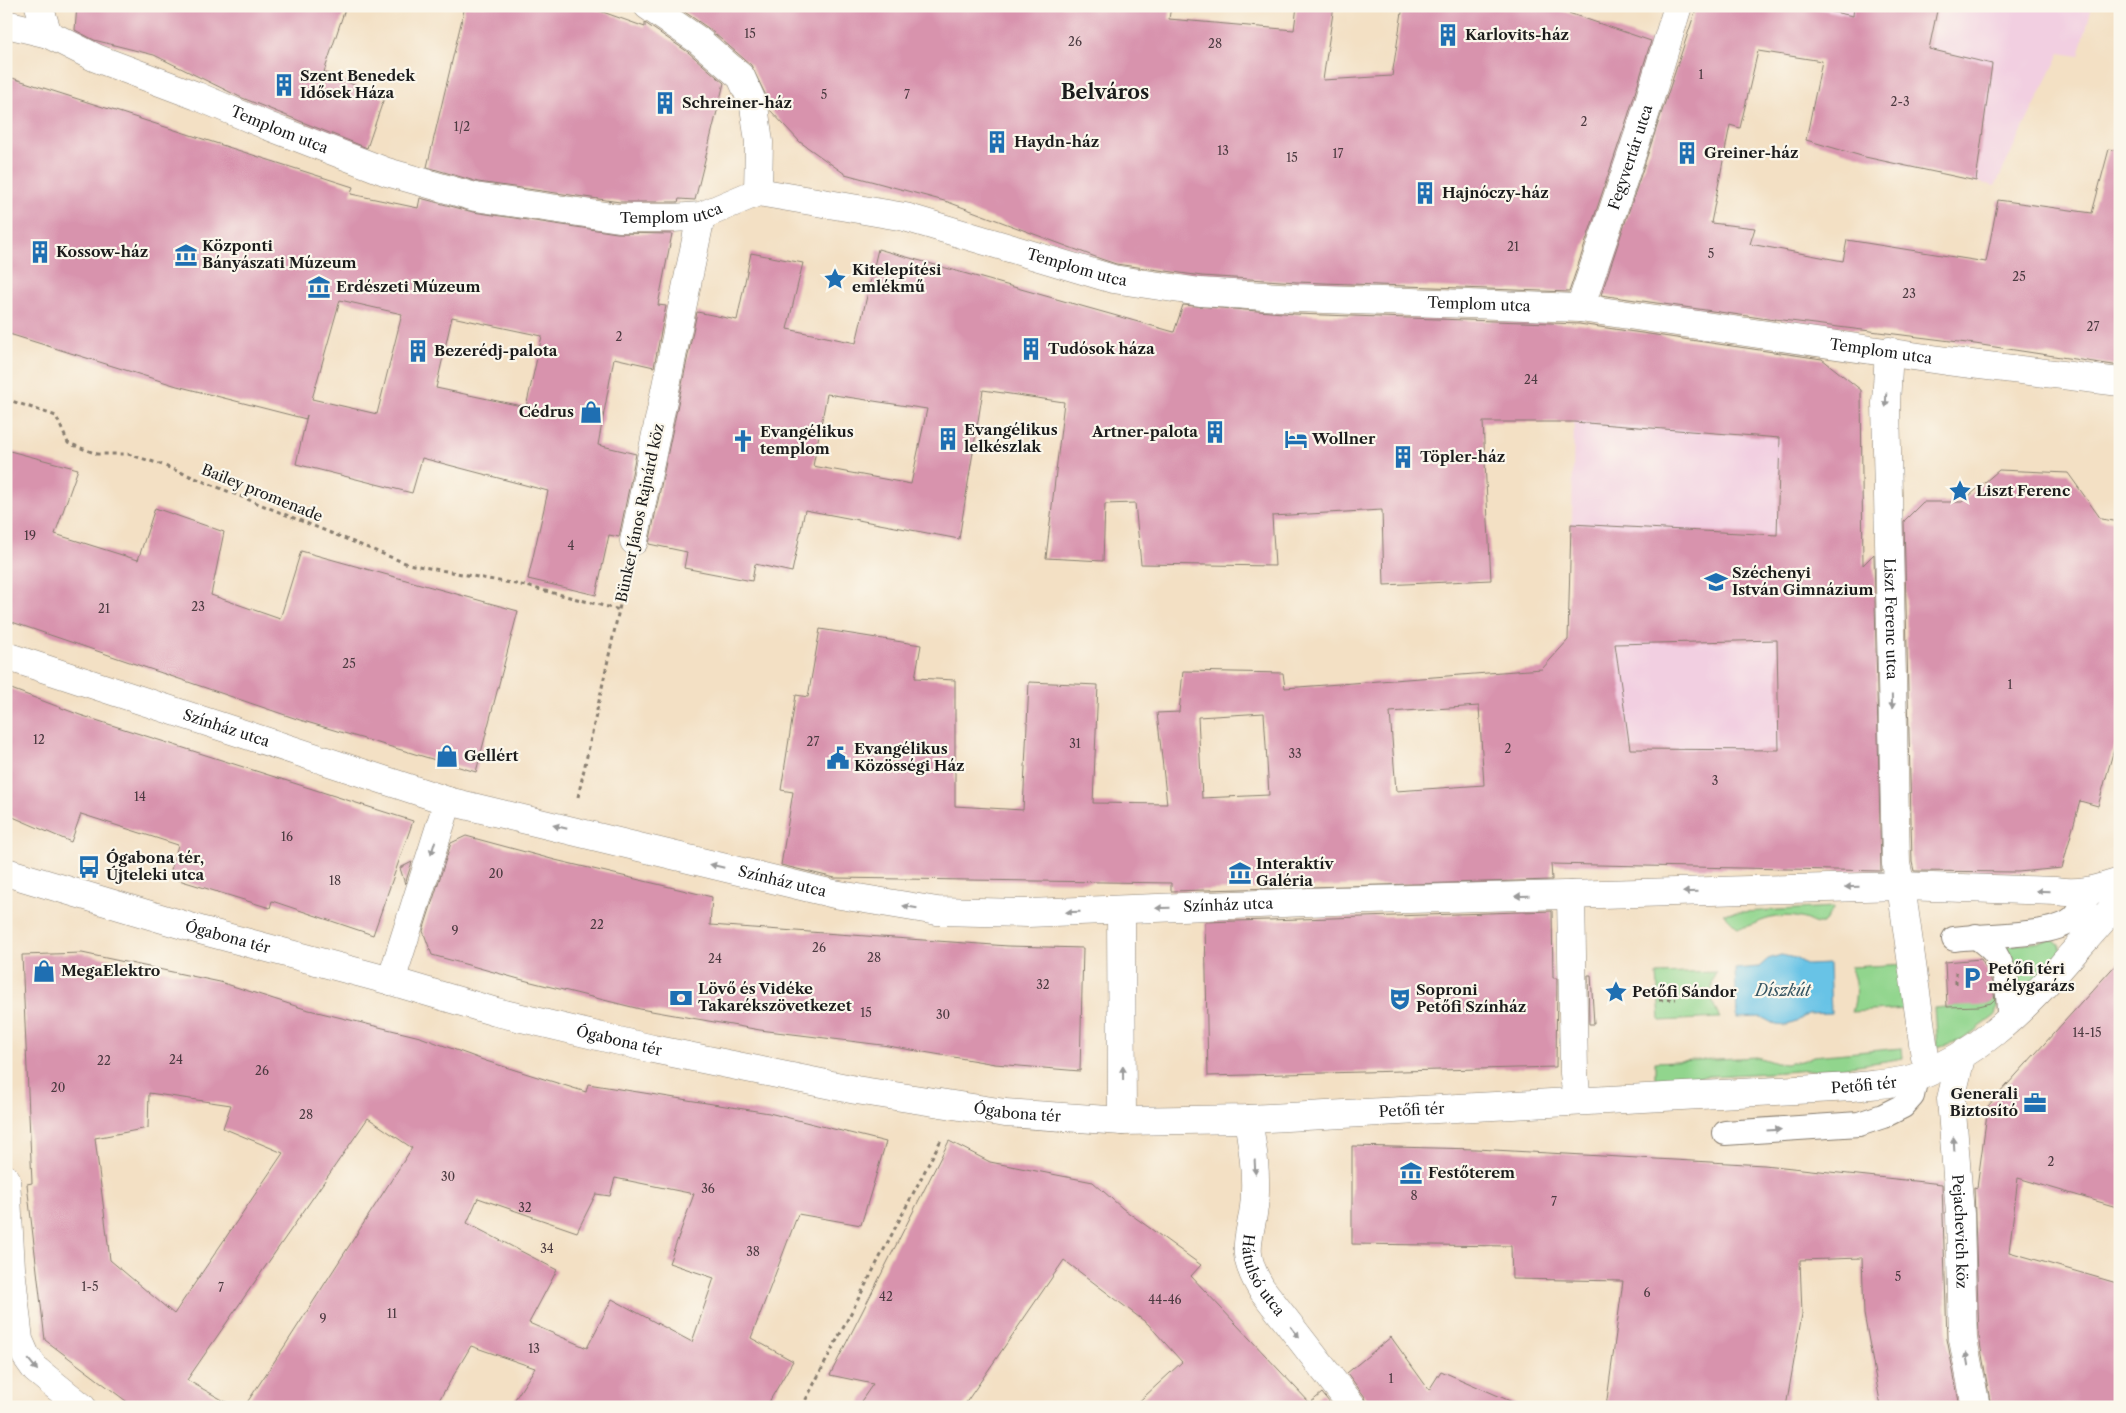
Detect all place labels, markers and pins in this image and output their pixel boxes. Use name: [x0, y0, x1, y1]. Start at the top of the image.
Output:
building icon: Karlovits-ház: [1435, 22, 1461, 48]
place label: Karlovits-ház: [1465, 25, 1569, 44]
place label: Szent Benedek Idősek Háza: [300, 66, 416, 102]
building icon: Szent Benedek Idősek Háza: [271, 72, 297, 98]
building icon: Schreiner-ház: [652, 90, 678, 116]
place label: Schreiner-ház: [682, 93, 792, 112]
building icon: Haydn-ház: [984, 129, 1010, 155]
place label: Haydn-ház: [1014, 132, 1099, 151]
building icon: Greiner-ház: [1674, 140, 1700, 166]
place label: Greiner-ház: [1704, 143, 1798, 162]
building icon: Hajnóczy-ház: [1412, 180, 1438, 206]
place label: Hajnóczy-ház: [1442, 183, 1549, 202]
place label: Központi Bányászati Múzeum: [202, 236, 357, 272]
building icon: Kossow-ház: [27, 239, 53, 265]
place label: Kossow-ház: [56, 242, 148, 261]
museum icon: Központi Bányászati Múzeum: [173, 242, 199, 268]
place label: Kitelepítési emlékmű: [852, 260, 942, 296]
place icon: Kitelepítési emlékmű: [822, 266, 848, 292]
museum icon: Erdészeti Múzeum: [306, 274, 332, 300]
place label: Erdészeti Múzeum: [336, 277, 480, 296]
building icon: Tudósok háza: [1018, 336, 1044, 362]
building icon: Bezerédj-palota: [405, 338, 431, 364]
place label: Tudósok háza: [1048, 339, 1155, 358]
place label: Bezerédj-palota: [434, 341, 558, 360]
shop icon: Cédrus: [578, 399, 604, 425]
place label: Cédrus: [519, 402, 574, 421]
building icon: Artner-palota: [1202, 419, 1228, 445]
place label: Evangélikus lelkészlak: [964, 420, 1058, 456]
place label: Evangélikus templom: [760, 422, 854, 458]
place label: Artner-palota: [1091, 422, 1198, 441]
building icon: Evangélikus lelkészlak: [935, 426, 961, 452]
hotel icon: Wollner: [1283, 426, 1309, 452]
church icon: Evangélikus templom: [730, 428, 756, 454]
place label: Wollner: [1311, 429, 1376, 448]
building icon: Töpler-ház: [1390, 444, 1416, 470]
place label: Töpler-ház: [1420, 447, 1505, 466]
place icon: Liszt Ferenc: [1947, 478, 1973, 504]
place label: Liszt Ferenc: [1976, 481, 2070, 500]
place label: Széchenyi István Gimnázium: [1732, 563, 1873, 599]
school or university icon: Széchenyi István Gimnázium: [1703, 569, 1729, 595]
place label: Evangélikus Közösségi Ház: [854, 739, 965, 775]
shop icon: Gellért: [434, 743, 460, 769]
public building icon: Evangélikus Közösségi Ház: [825, 745, 851, 771]
place label: Gellért: [464, 746, 519, 765]
place label: Ógabona tér, Újteleki utca: [106, 848, 204, 884]
bus stop icon: Ógabona tér, Újteleki utca: [76, 854, 102, 880]
place label: Interaktív Galéria: [1256, 854, 1334, 890]
museum icon: Interaktív Galéria: [1227, 860, 1253, 886]
shop icon: MegaElektro: [31, 958, 57, 984]
place label: Petőfi téri mélygarázs: [1988, 959, 2075, 995]
place label: MegaElektro: [61, 961, 160, 980]
parking icon: Petőfi téri mélygarázs: [1959, 965, 1985, 991]
place label: Lövő és Vidéke Takarékszövetkezet: [698, 979, 852, 1015]
place icon: Petőfi Sándor: [1603, 979, 1629, 1005]
place label: Soproni Petőfi Színház: [1416, 980, 1526, 1016]
place label: Petőfi Sándor: [1632, 982, 1737, 1001]
bank icon: Lövő és Vidéke Takarékszövetkezet: [668, 985, 694, 1011]
theatre icon: Soproni Petőfi Színház: [1387, 986, 1413, 1012]
place label: Generali Biztosító: [1950, 1084, 2019, 1120]
office icon: Generali Biztosító: [2022, 1090, 2048, 1116]
museum icon: Festőterem: [1398, 1160, 1424, 1186]
place label: Festőterem: [1428, 1163, 1515, 1182]

